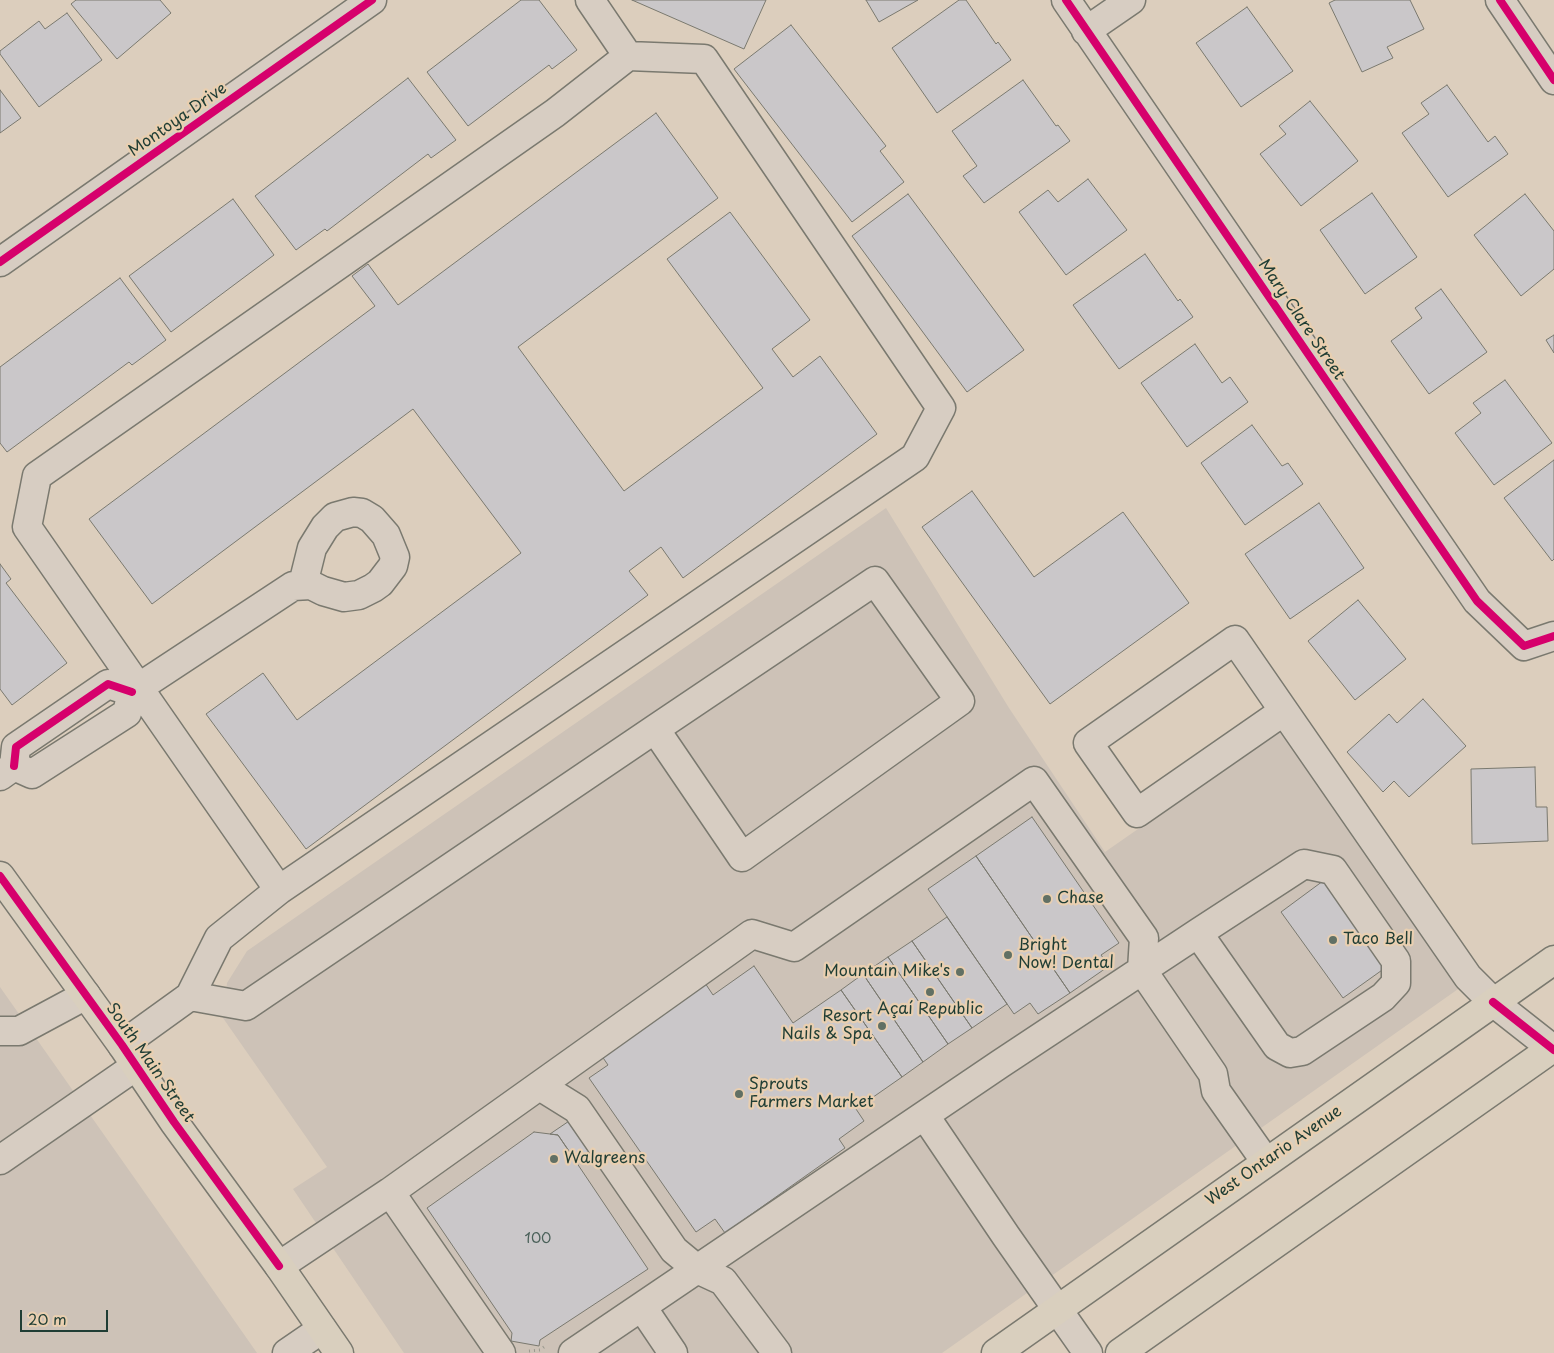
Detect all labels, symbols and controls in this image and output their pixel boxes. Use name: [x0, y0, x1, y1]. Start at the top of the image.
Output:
street label: Montoya Drive: [125, 79, 231, 161]
street label: Mary Clare Street: [1254, 256, 1348, 384]
place label: Chase: [1057, 889, 1104, 909]
marker: Chase: [1041, 893, 1053, 905]
place label: Taco Bell: [1343, 930, 1413, 950]
marker: Taco Bell: [1327, 934, 1339, 946]
place label: Bright Now! Dental: [1018, 936, 1114, 974]
marker: Bright Now! Dental: [1002, 949, 1014, 961]
place label: Mountain Mike's: [824, 962, 950, 982]
marker: Mountain Mike's: [954, 966, 966, 978]
marker: Açaí Republic: [924, 986, 936, 998]
street label: South Main Street: [102, 1000, 198, 1126]
place label: Açaí Republic: [877, 1000, 983, 1020]
place label: Resort Nails & Spa: [782, 1007, 872, 1045]
marker: Resort Nails & Spa: [876, 1020, 888, 1032]
place label: Sprouts Farmers Market: [749, 1075, 873, 1113]
marker: Sprouts Farmers Market: [733, 1088, 745, 1100]
street label: West Ontario Avenue: [1202, 1102, 1346, 1210]
place label: Walgreens: [564, 1149, 645, 1169]
marker: Walgreens: [548, 1153, 560, 1165]
house number: 100: [525, 1231, 551, 1247]
scale bar: [22, 1300, 110, 1332]
text: 20 m: [28, 1307, 67, 1330]

